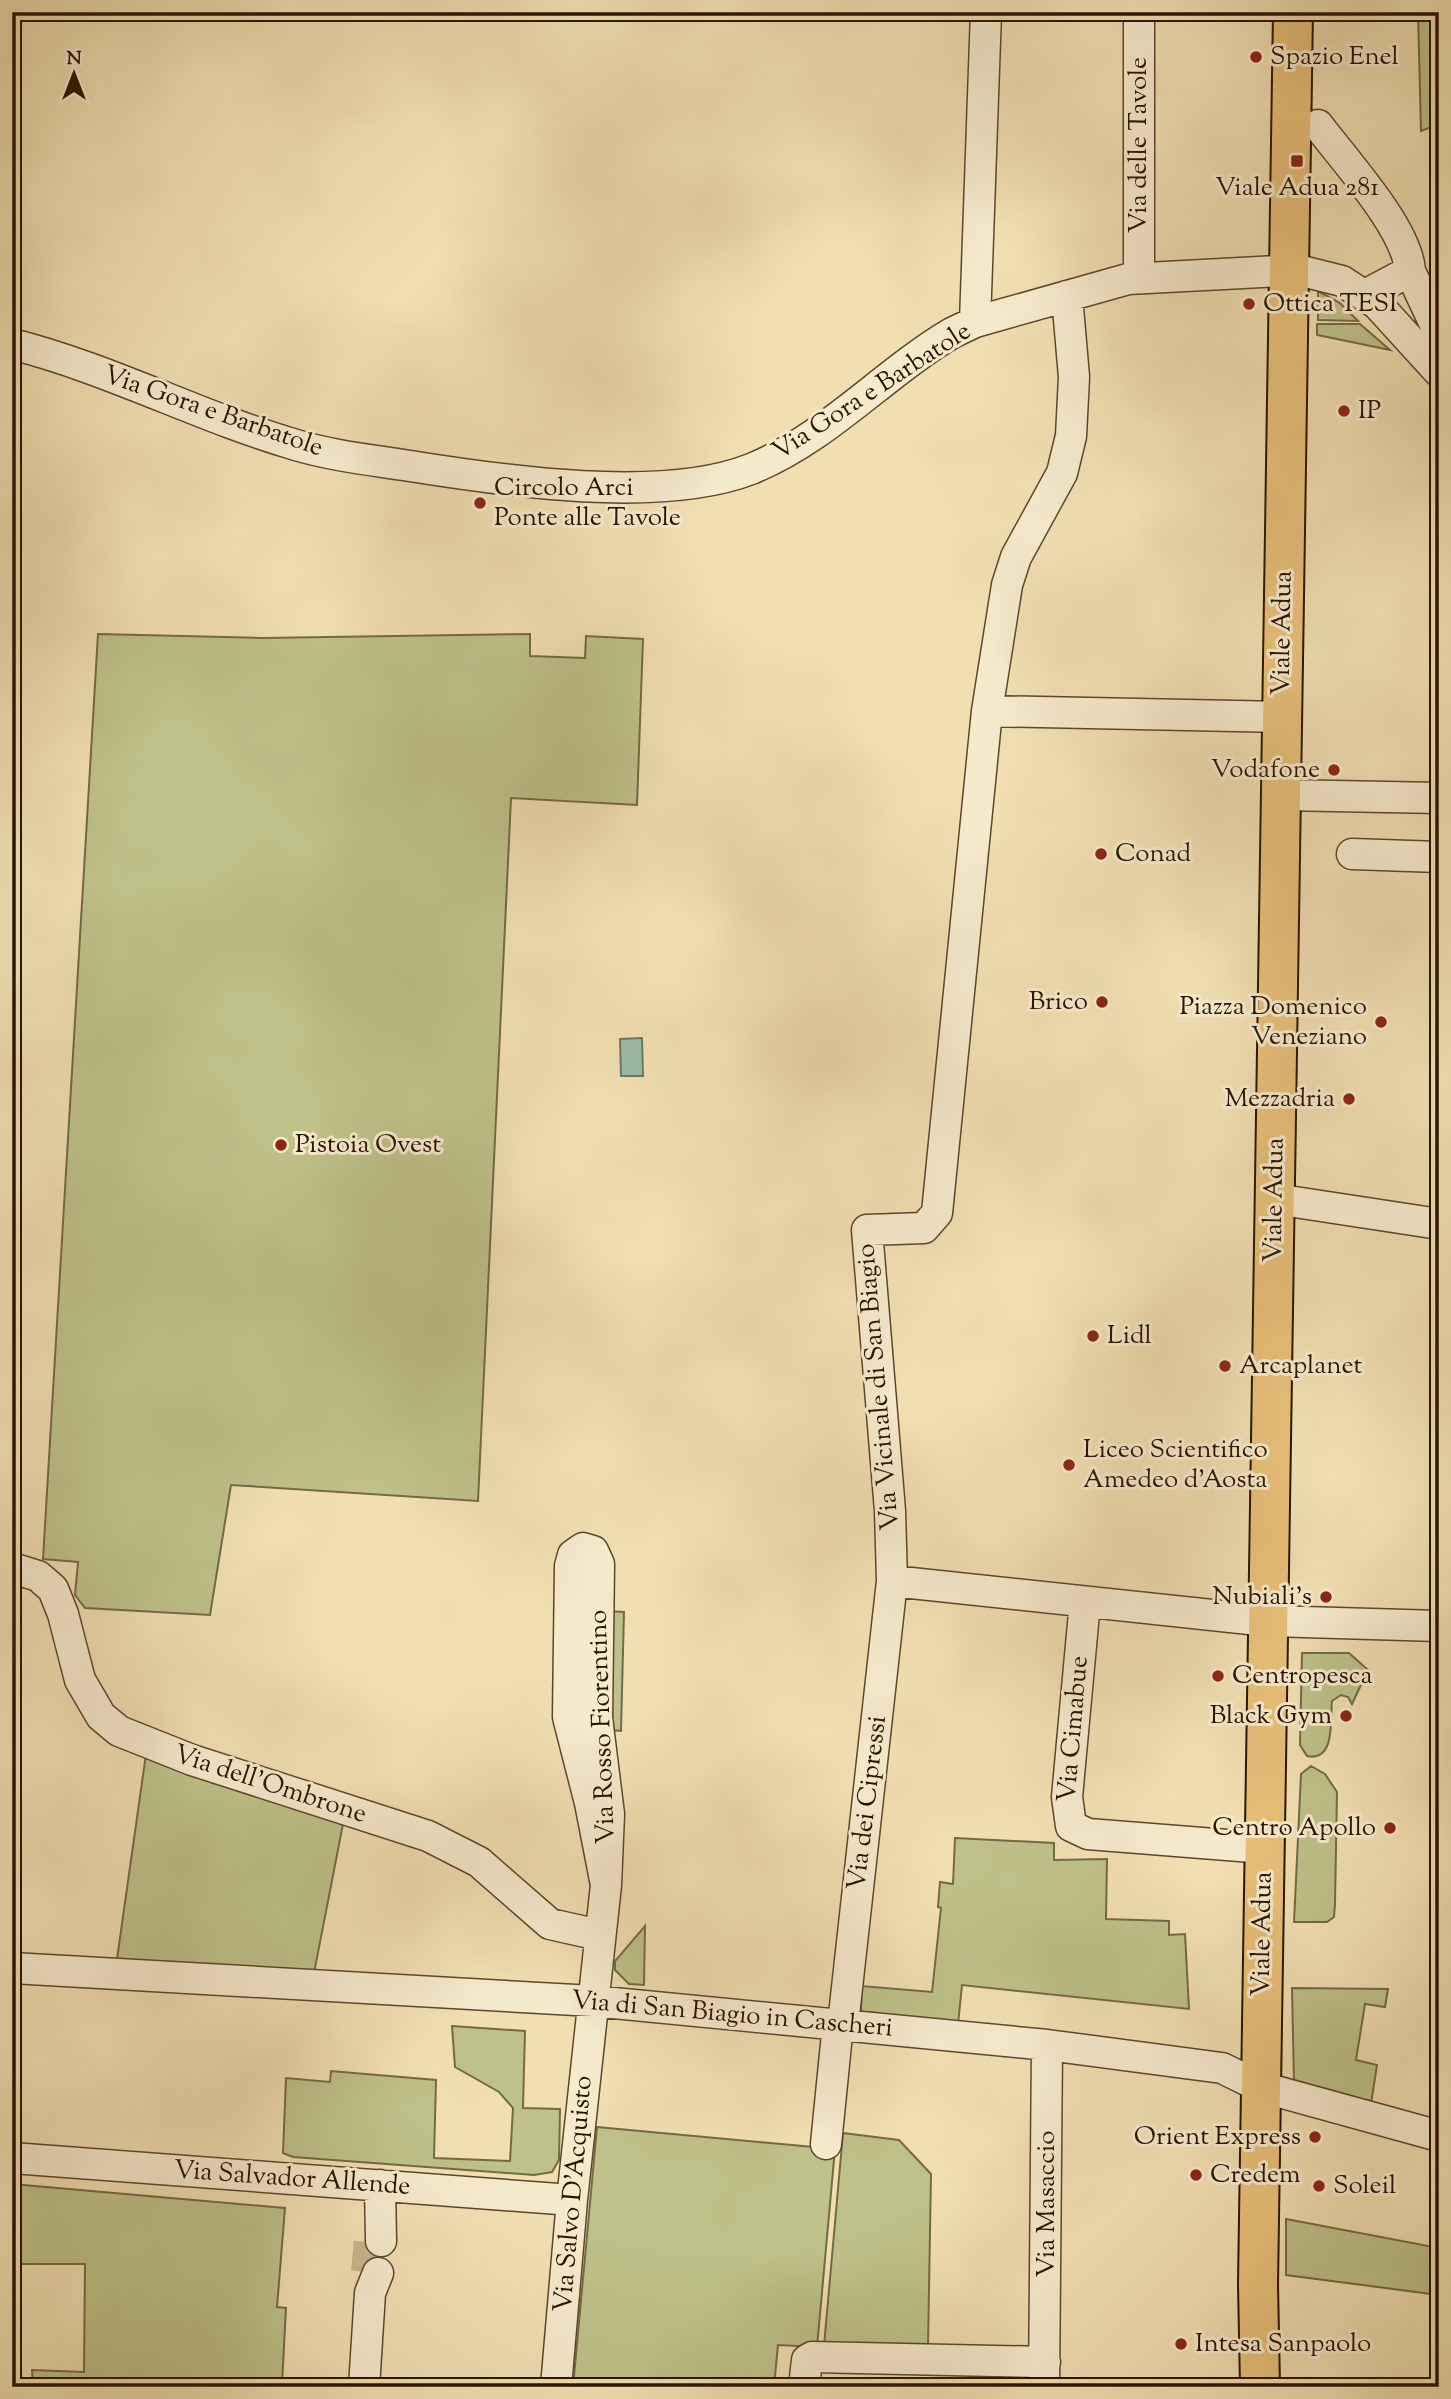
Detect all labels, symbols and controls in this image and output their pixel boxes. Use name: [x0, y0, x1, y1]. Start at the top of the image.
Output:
north arrow: [38, 38, 108, 108]
place label: Spazio Enel: [1270, 39, 1399, 76]
text: N: [66, 46, 82, 73]
marker: Spazio Enel: [1248, 49, 1264, 65]
street label: Via delle Tavole: [1121, 57, 1158, 233]
marker: Viale Adua 281: [1289, 153, 1305, 169]
place label: Viale Adua 281: [1215, 170, 1379, 207]
place label: Ottica TESI: [1263, 286, 1398, 323]
marker: Ottica TESI: [1241, 296, 1257, 312]
street label: Via Gora e Barbatole: [765, 314, 979, 470]
street label: Via Gora e Barbatole: [98, 357, 328, 467]
place label: IP: [1358, 393, 1381, 430]
marker: IP: [1336, 403, 1352, 419]
place label: Circolo Arci Ponte alle Tavole: [494, 470, 681, 537]
marker: Circolo Arci Ponte alle Tavole: [472, 495, 488, 511]
street label: Viale Adua: [1263, 570, 1303, 696]
place label: Vodafone: [1211, 752, 1320, 789]
marker: Vodafone: [1326, 762, 1342, 778]
place label: Conad: [1115, 836, 1191, 873]
marker: Conad: [1093, 846, 1109, 862]
place label: Brico: [1029, 984, 1088, 1021]
place label: Piazza Domenico Veneziano: [1179, 989, 1367, 1056]
marker: Brico: [1094, 994, 1110, 1010]
marker: Piazza Domenico Veneziano: [1373, 1014, 1389, 1030]
place label: Mezzadria: [1225, 1081, 1335, 1118]
marker: Mezzadria: [1341, 1091, 1357, 1107]
place label: Pistoia Ovest: [295, 1127, 441, 1164]
marker: Pistoia Ovest: [273, 1137, 289, 1153]
street label: Viale Adua: [1255, 1137, 1295, 1263]
street label: Via Vicinale di San Biagio: [848, 1242, 910, 1532]
place label: Lidl: [1107, 1318, 1152, 1355]
marker: Lidl: [1085, 1328, 1101, 1344]
place label: Arcaplanet: [1239, 1348, 1362, 1385]
marker: Arcaplanet: [1217, 1358, 1233, 1374]
place label: Liceo Scientifico Amedeo d'Aosta: [1083, 1432, 1268, 1499]
marker: Liceo Scientifico Amedeo d'Aosta: [1061, 1457, 1077, 1473]
place label: Nubiali's: [1212, 1579, 1312, 1616]
marker: Nubiali's: [1318, 1589, 1334, 1605]
street label: Via Rosso Fiorentino: [580, 1609, 626, 1845]
street label: Via Cimabue: [1049, 1654, 1099, 1804]
place label: Centropesca: [1232, 1658, 1373, 1695]
marker: Centropesca: [1210, 1668, 1226, 1684]
place label: Black Gym: [1210, 1698, 1332, 1735]
marker: Black Gym: [1338, 1708, 1354, 1724]
street label: Via dei Cipressi: [839, 1714, 897, 1892]
street label: Via dell'Ombrone: [169, 1736, 371, 1834]
place label: Centro Apollo: [1212, 1810, 1376, 1847]
marker: Centro Apollo: [1382, 1820, 1398, 1836]
street label: Viale Adua: [1243, 1871, 1283, 1997]
street label: Via di San Biagio in Cascheri: [570, 1983, 894, 2047]
street label: Via Salvo D'Acquisto: [545, 2074, 603, 2314]
place label: Orient Express: [1134, 2119, 1301, 2156]
marker: Orient Express: [1307, 2129, 1323, 2145]
street label: Via Masaccio: [1029, 2130, 1066, 2278]
street label: Via Salvador Allende: [172, 2152, 412, 2206]
place label: Credem: [1210, 2157, 1301, 2194]
marker: Credem: [1188, 2167, 1204, 2183]
place label: Soleil: [1333, 2168, 1396, 2205]
marker: Soleil: [1311, 2178, 1327, 2194]
place label: Intesa Sanpaolo: [1195, 2326, 1371, 2363]
marker: Intesa Sanpaolo: [1173, 2336, 1189, 2352]

